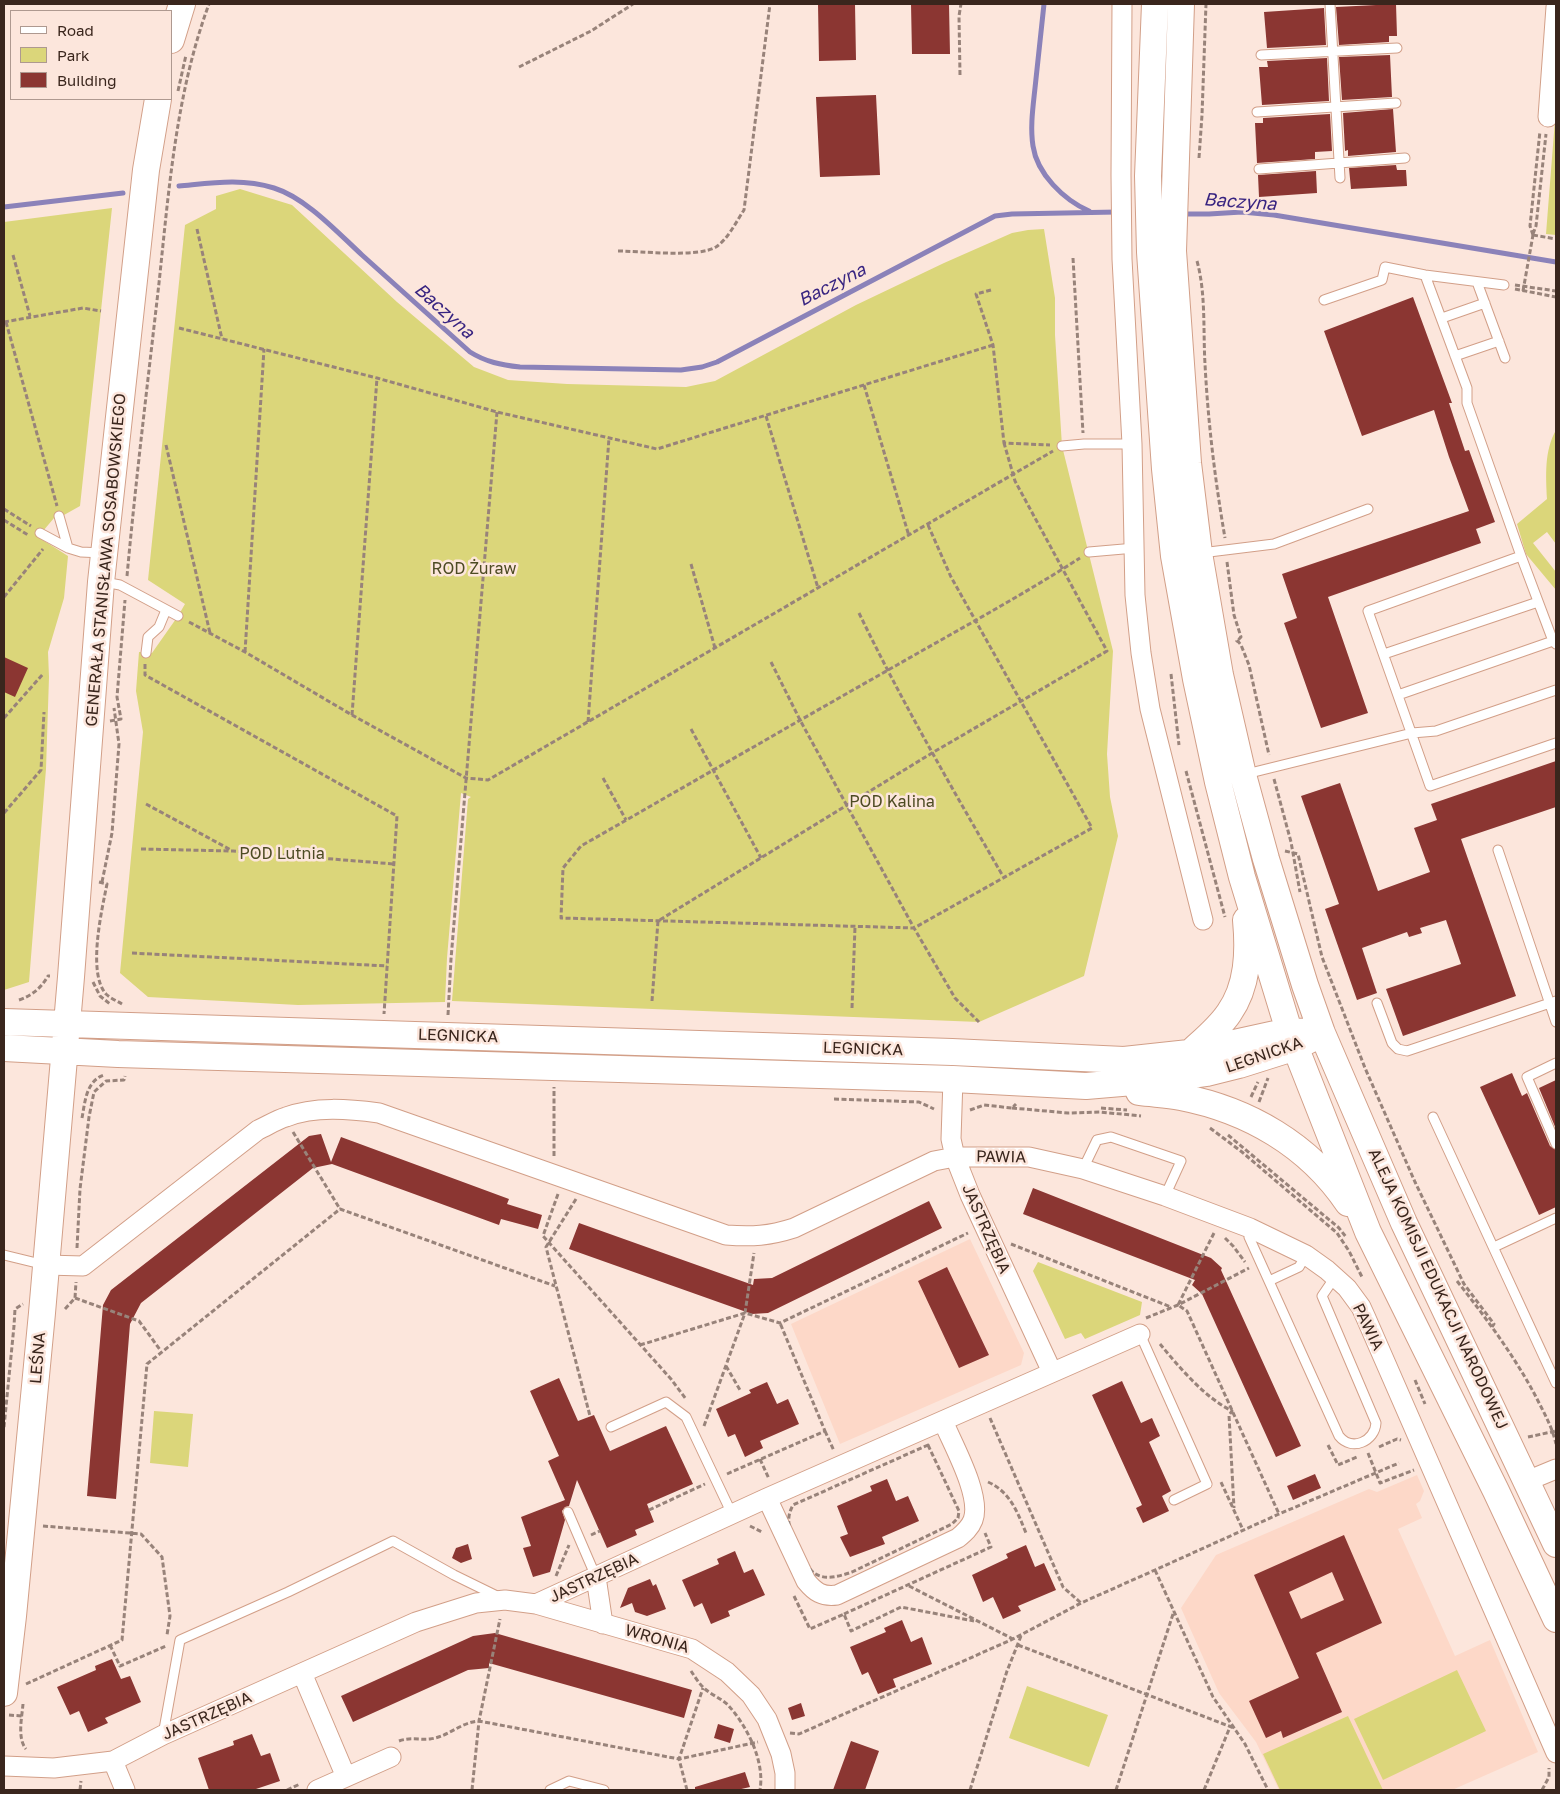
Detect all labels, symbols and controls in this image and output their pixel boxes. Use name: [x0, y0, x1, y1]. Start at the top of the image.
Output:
legend: [10, 10, 172, 100]
text: Road: [57, 21, 94, 39]
text: Park: [57, 46, 89, 64]
text: Building: [57, 71, 117, 89]
water label: Baczyna: [1203, 189, 1277, 215]
water label: Baczyna: [795, 259, 869, 311]
water label: Baczyna: [410, 279, 478, 343]
street label: GENERAŁA STANISŁAWA SOSABOWSKIEGO: [82, 393, 130, 727]
park label: ROD Żuraw: [432, 559, 516, 579]
park label: POD Kalina: [849, 792, 935, 812]
park label: POD Lutnia: [239, 844, 325, 864]
street label: LEGNICKA: [418, 1025, 498, 1047]
street label: LEGNICKA: [1223, 1033, 1305, 1077]
street label: LEGNICKA: [823, 1038, 903, 1060]
street label: ALEJA KOMISJI EDUKACJI NARODOWEJ: [1364, 1145, 1512, 1433]
street label: PAWIA: [976, 1147, 1026, 1167]
street label: JASTRZĘBIA: [958, 1181, 1014, 1277]
street label: PAWIA: [1348, 1300, 1388, 1354]
street label: LEŚNA: [26, 1331, 50, 1385]
street label: JASTRZĘBIA: [547, 1549, 641, 1607]
street label: WRONIA: [623, 1621, 691, 1657]
street label: JASTRZĘBIA: [159, 1688, 255, 1744]

